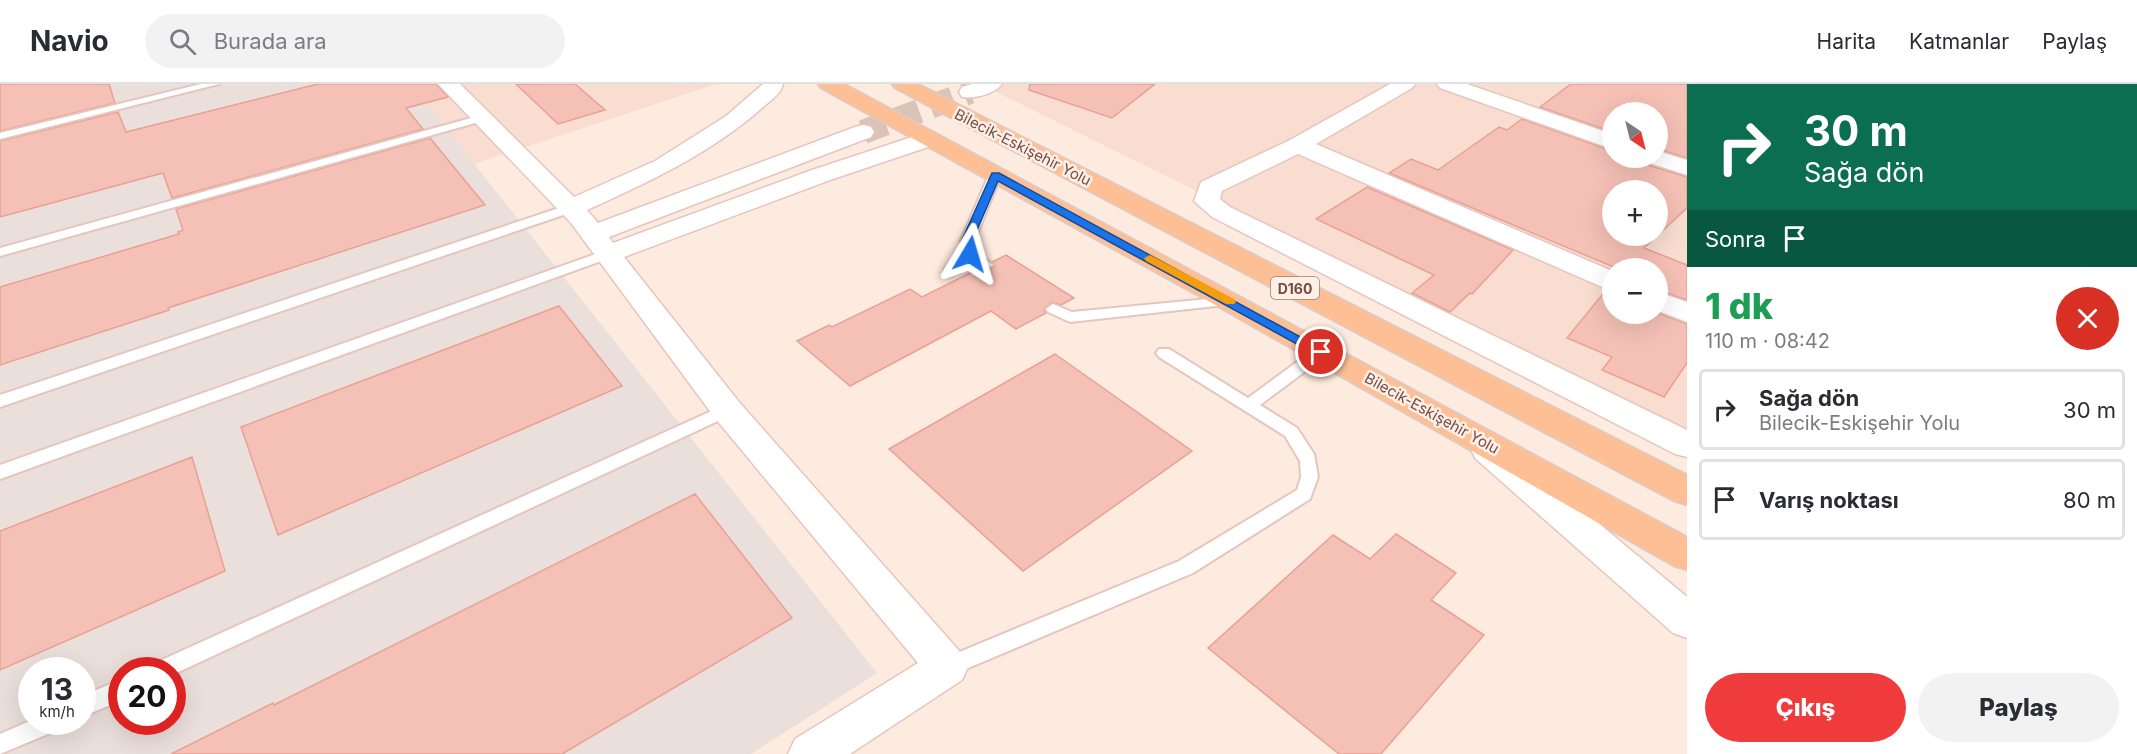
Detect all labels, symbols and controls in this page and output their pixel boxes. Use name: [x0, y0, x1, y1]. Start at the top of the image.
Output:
search box: [145, 14, 565, 68]
text: Navio: [30, 24, 109, 58]
icon: search: [166, 25, 199, 58]
text: Burada ara: [214, 28, 327, 54]
text: Harita: [1817, 29, 1876, 54]
text: Katmanlar: [1909, 29, 2009, 54]
text: Paylaş: [2042, 29, 2107, 54]
north arrow: [1602, 102, 1668, 168]
map controls: [1602, 102, 1668, 324]
street label: Bilecik-Eskişehir Yolu: [951, 104, 1095, 190]
text: 30 m: [1804, 105, 1908, 156]
icon: right: [1705, 108, 1783, 186]
text: Sağa dön: [1804, 156, 1924, 189]
button: +: [1602, 180, 1668, 246]
position arrow: [938, 222, 1002, 286]
icon: arrive: [1778, 222, 1811, 255]
text: Sonra: [1705, 226, 1766, 252]
button: −: [1602, 258, 1668, 324]
road number: D160: [1271, 277, 1319, 299]
text: 1 dk: [1705, 284, 1773, 328]
button: close: [2056, 287, 2119, 350]
pin: [1295, 326, 1346, 377]
text: 110 m · 08:42: [1705, 329, 1830, 353]
icon: arrive: [1304, 335, 1337, 368]
street label: Bilecik-Eskişehir Yolu: [1361, 368, 1503, 458]
text: Sağa dön: [1759, 385, 1859, 411]
icon: right: [1708, 393, 1741, 426]
text: 30 m: [2063, 397, 2116, 423]
text: Bilecik-Eskişehir Yolu: [1759, 411, 1960, 435]
icon: arrive: [1708, 483, 1741, 516]
text: Varış noktası: [1759, 487, 1899, 513]
text: 80 m: [2063, 487, 2116, 513]
speed limit sign: 20: [108, 657, 186, 735]
text: 13: [41, 671, 73, 707]
button: Çıkış: [1705, 673, 1906, 742]
button: Paylaş: [1918, 673, 2119, 742]
text: km/h: [39, 702, 75, 721]

